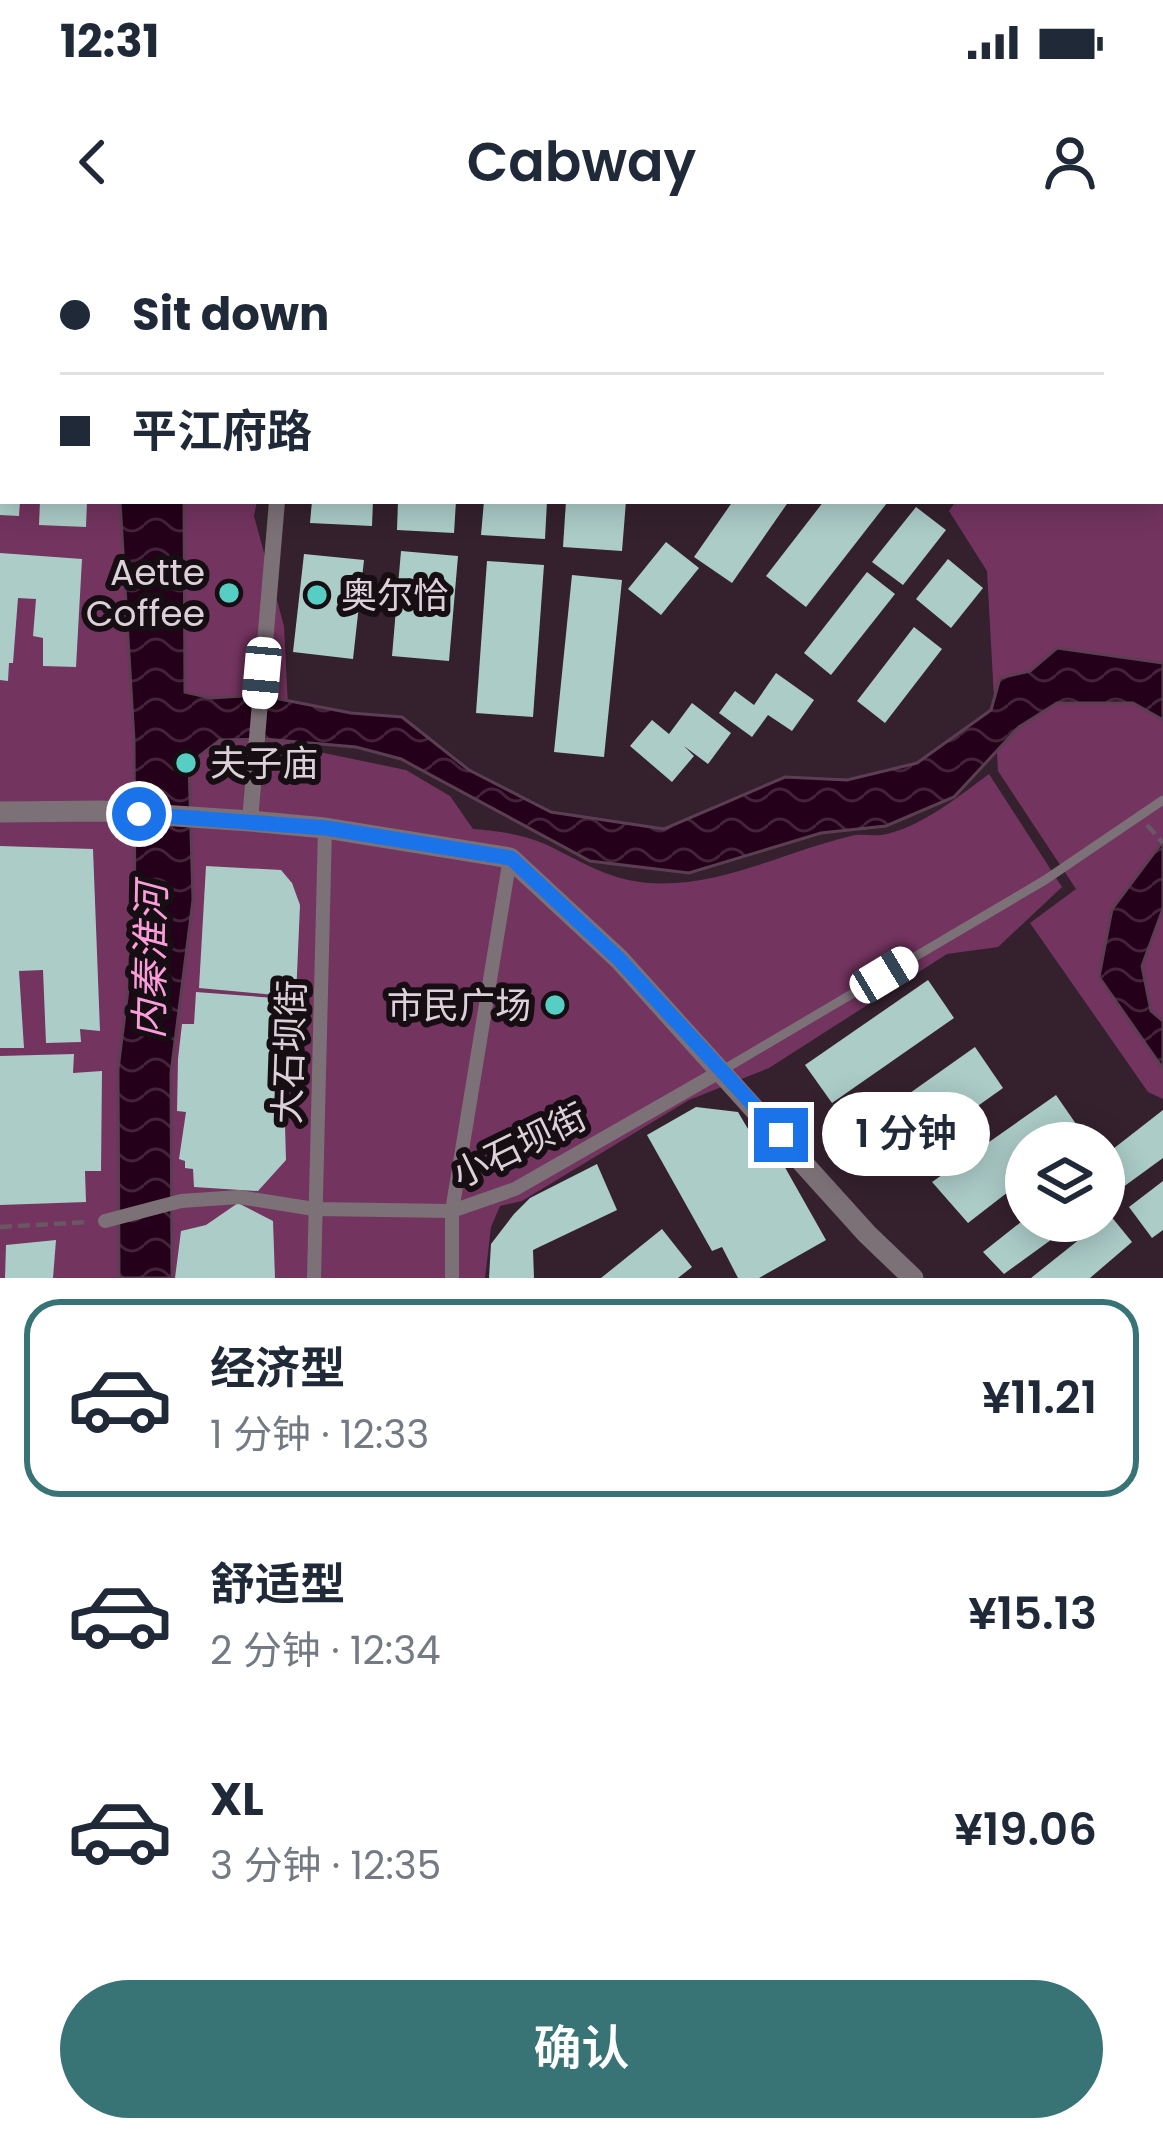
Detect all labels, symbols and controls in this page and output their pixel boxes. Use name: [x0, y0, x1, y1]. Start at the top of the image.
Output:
text: 12:31: [60, 10, 160, 73]
text: Cabway: [467, 124, 696, 200]
icon: back: [60, 129, 126, 195]
icon: person: [1037, 129, 1103, 195]
text: Sit down: [132, 283, 329, 346]
text: 平江府路: [132, 400, 312, 463]
place label: Aette Coffee: [86, 547, 205, 639]
place label: 奥尔恰: [341, 570, 449, 621]
marker: Aette Coffee: [216, 580, 242, 606]
marker: 奥尔恰: [304, 582, 330, 608]
car: [241, 636, 283, 710]
place label: 夫子庙: [210, 738, 318, 789]
marker: 夫子庙: [173, 750, 199, 776]
route start: [112, 787, 166, 841]
water label: 内秦淮河: [122, 876, 179, 1039]
car: [844, 941, 924, 1009]
street label: 大石坝街: [262, 979, 317, 1125]
place label: 市民广场: [387, 980, 531, 1031]
marker: 市民广场: [542, 992, 568, 1018]
street label: 小石坝街: [443, 1091, 595, 1200]
callout: 1 分钟: [823, 1093, 991, 1177]
text: 1 分钟: [855, 1106, 957, 1161]
route end: [754, 1108, 808, 1162]
map controls: [1005, 1122, 1125, 1242]
button: layers: [1005, 1122, 1125, 1242]
text: 经济型: [210, 1337, 345, 1400]
icon: car: [66, 1344, 174, 1452]
text: ¥11.21: [982, 1366, 1097, 1429]
text: 1 分钟 · 12:33: [210, 1407, 429, 1462]
text: 舒适型: [210, 1553, 345, 1616]
icon: car: [66, 1560, 174, 1668]
text: ¥15.13: [968, 1582, 1097, 1645]
text: 2 分钟 · 12:34: [210, 1623, 441, 1678]
text: XL: [210, 1768, 264, 1831]
icon: car: [66, 1776, 174, 1884]
text: ¥19.06: [954, 1798, 1097, 1861]
text: 3 分钟 · 12:35: [210, 1838, 441, 1893]
button: 确认: [60, 1980, 1103, 2118]

